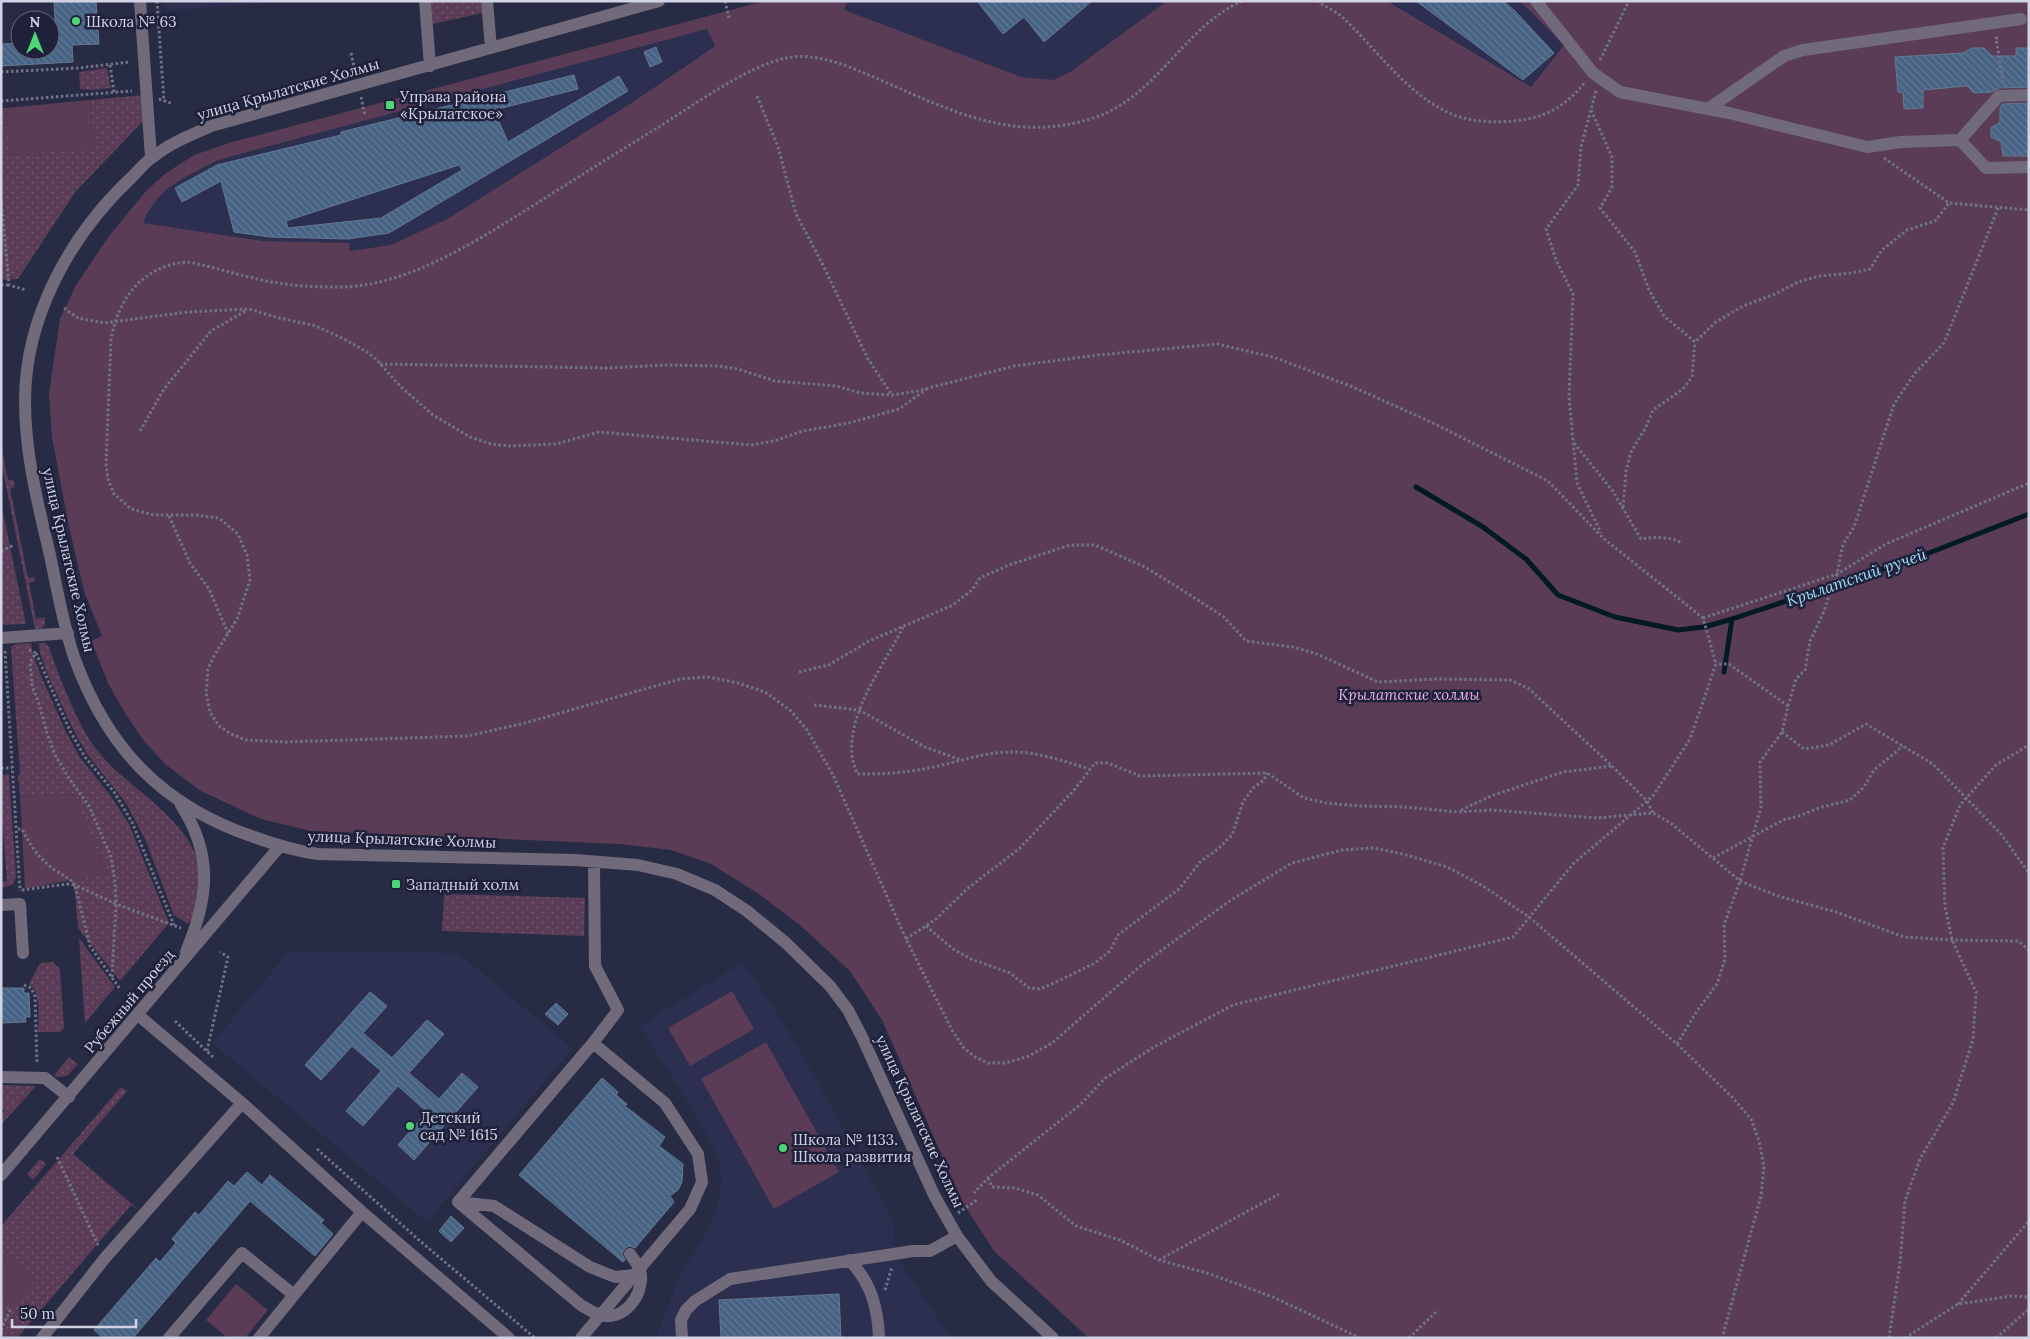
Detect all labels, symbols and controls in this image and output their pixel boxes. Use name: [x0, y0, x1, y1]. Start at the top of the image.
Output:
north arrow: [10, 10, 60, 60]
place label: Школа № 63: [86, 12, 177, 31]
text: N: [30, 13, 41, 31]
marker: Школа № 63: [70, 15, 82, 27]
street label: улица Крылатские Холмы: [195, 54, 381, 124]
place label: Управа района «Крылатское»: [399, 87, 507, 123]
marker: Управа района «Крылатское»: [384, 99, 396, 111]
street label: улица Крылатские Холмы: [39, 466, 99, 654]
water label: Крылатский ручей: [1783, 543, 1929, 610]
park label: Крылатские холмы: [1338, 685, 1480, 704]
street label: улица Крылатские Холмы: [307, 826, 497, 852]
place label: Западный холм: [406, 875, 519, 894]
marker: Западный холм: [390, 878, 402, 890]
street label: Рубежный проезд: [80, 945, 178, 1057]
street label: улица Крылатские Холмы: [872, 1032, 968, 1210]
place label: Детский сад № 1615: [420, 1108, 498, 1144]
marker: Детский сад № 1615: [404, 1120, 416, 1132]
place label: Школа № 1133. Школа развития: [793, 1130, 911, 1166]
marker: Школа № 1133. Школа развития: [777, 1142, 789, 1154]
scale bar: [12, 1296, 136, 1328]
text: 50 m: [20, 1304, 55, 1323]

